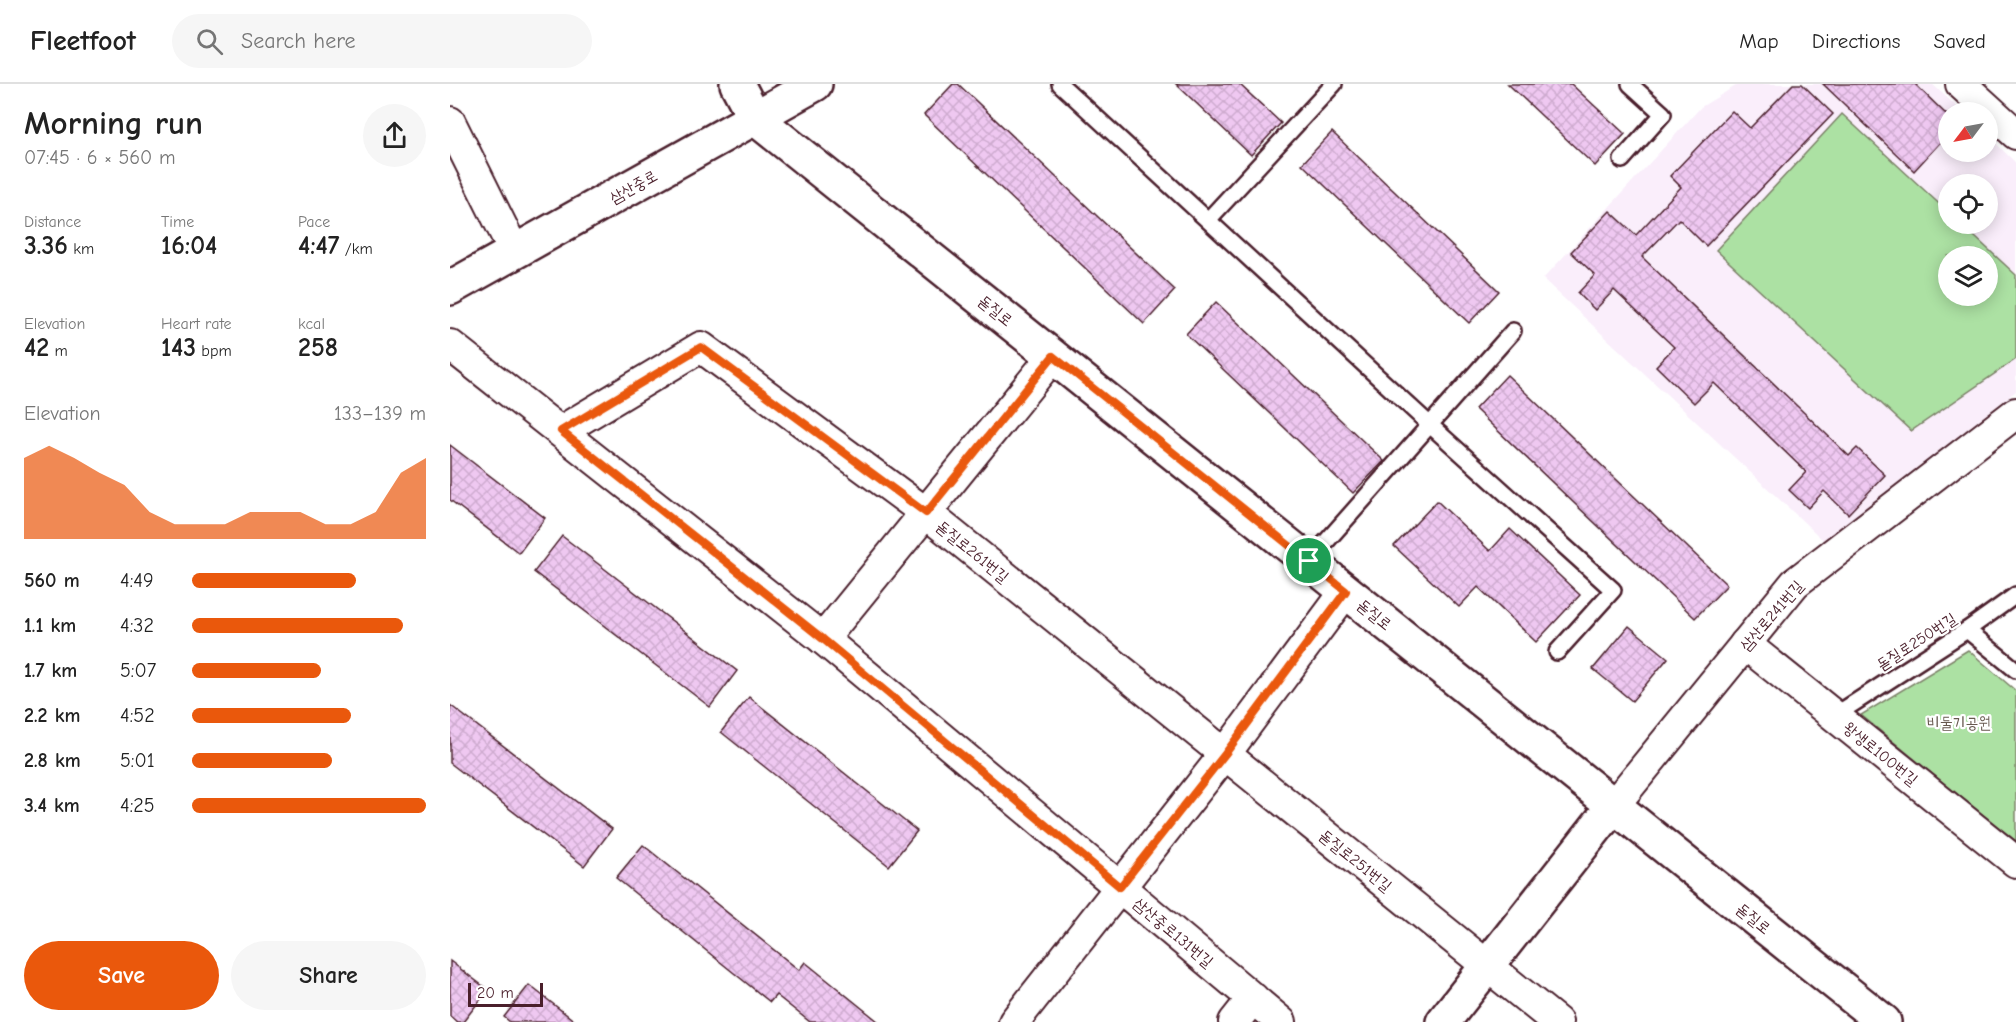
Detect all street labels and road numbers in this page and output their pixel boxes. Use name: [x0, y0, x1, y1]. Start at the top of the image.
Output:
street label: 삼산중로: [607, 167, 660, 207]
street label: 돋질로: [975, 292, 1016, 330]
street label: 돋질로261번길: [933, 517, 1012, 586]
street label: 삼산로241번길: [1737, 577, 1807, 654]
street label: 돋질로: [1354, 596, 1395, 634]
street label: 돋질로250번길: [1873, 609, 1960, 674]
street label: 왕생로100번길: [1840, 718, 1921, 789]
street label: 돋질로251번길: [1316, 826, 1395, 895]
street label: 삼산중로131번길: [1130, 894, 1217, 971]
street label: 돋질로: [1733, 900, 1774, 938]

